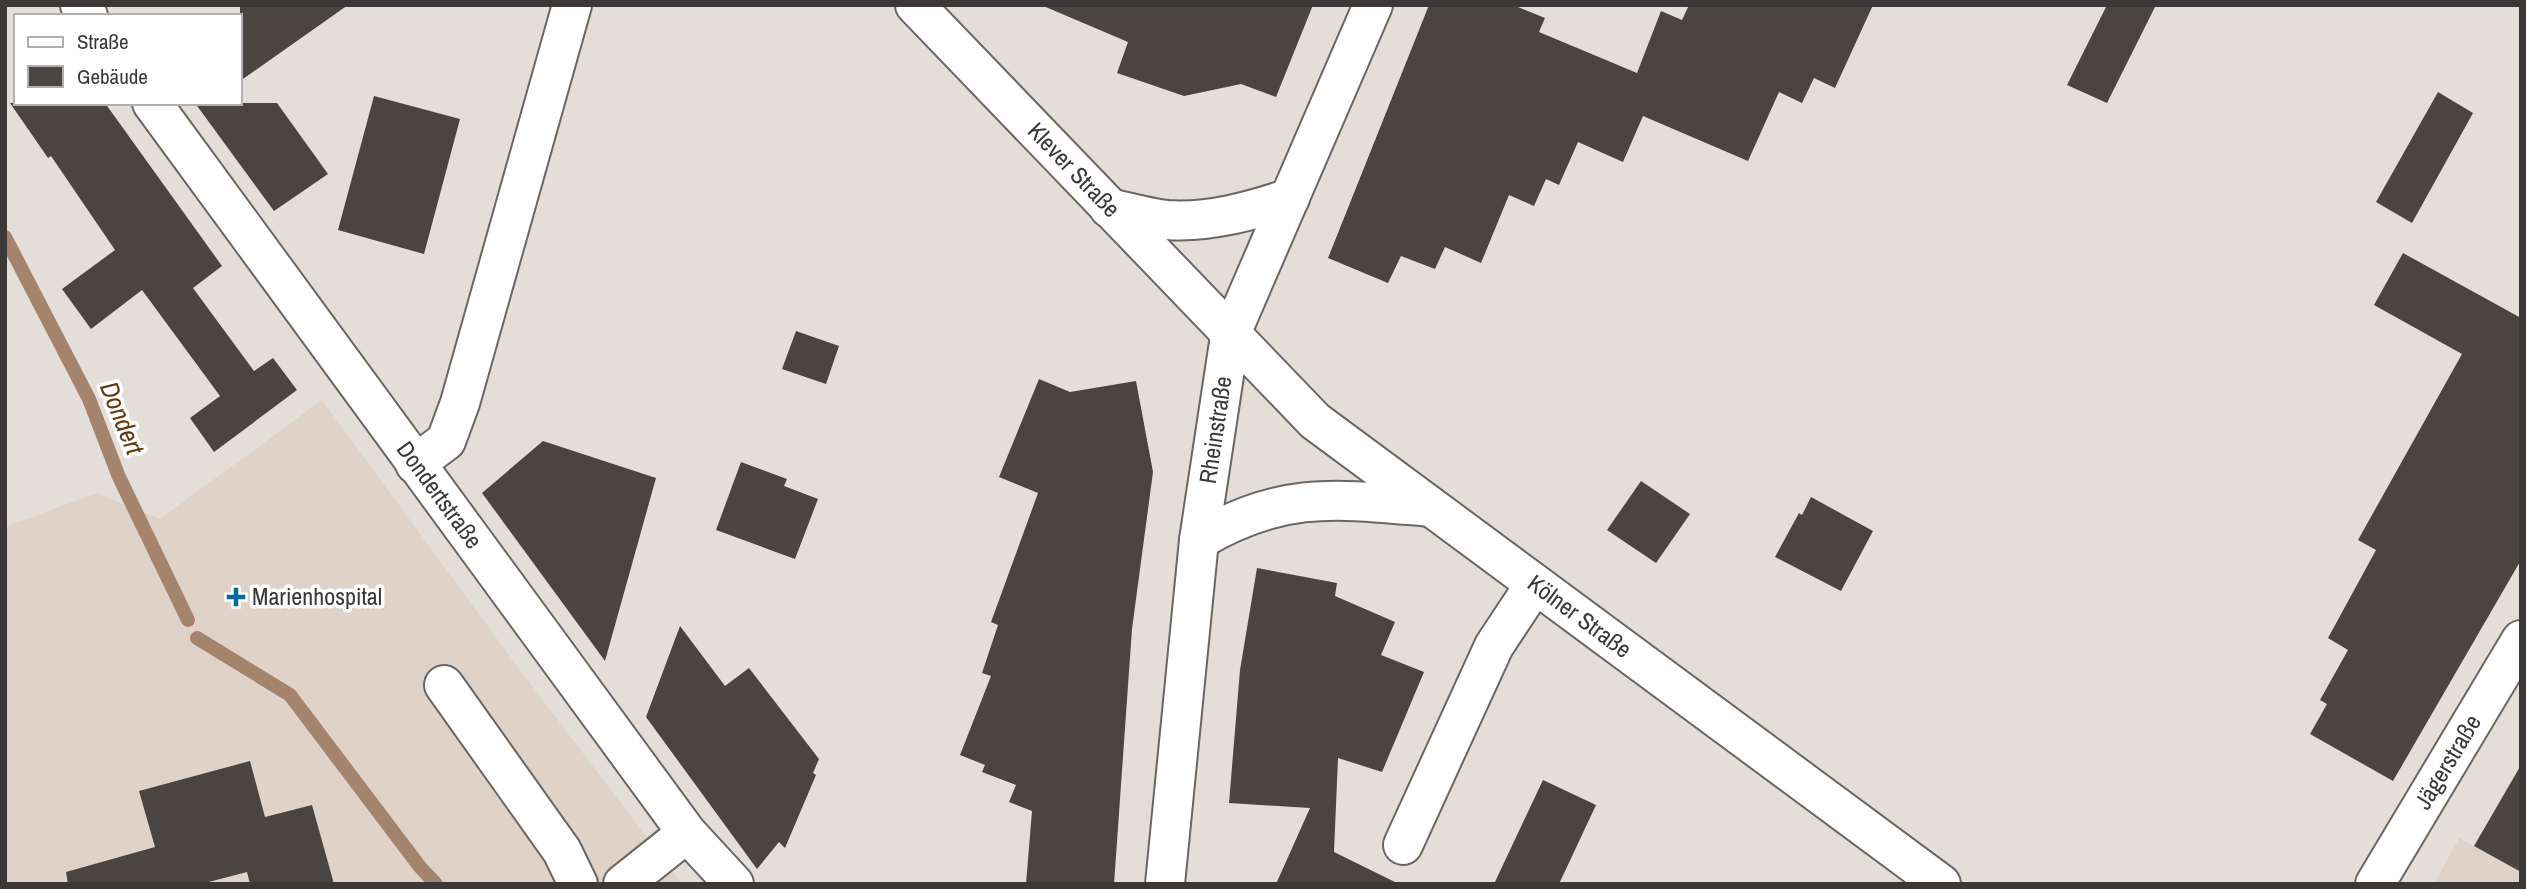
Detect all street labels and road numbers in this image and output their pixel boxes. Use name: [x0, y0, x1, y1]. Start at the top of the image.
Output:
street label: Klever Straße: [1021, 115, 1128, 224]
street label: Rheinstraße: [1191, 374, 1239, 486]
street label: Dondertstraße: [390, 434, 490, 555]
street label: Kölner Straße: [1522, 567, 1638, 665]
street label: Jägerstraße: [2406, 708, 2488, 815]

